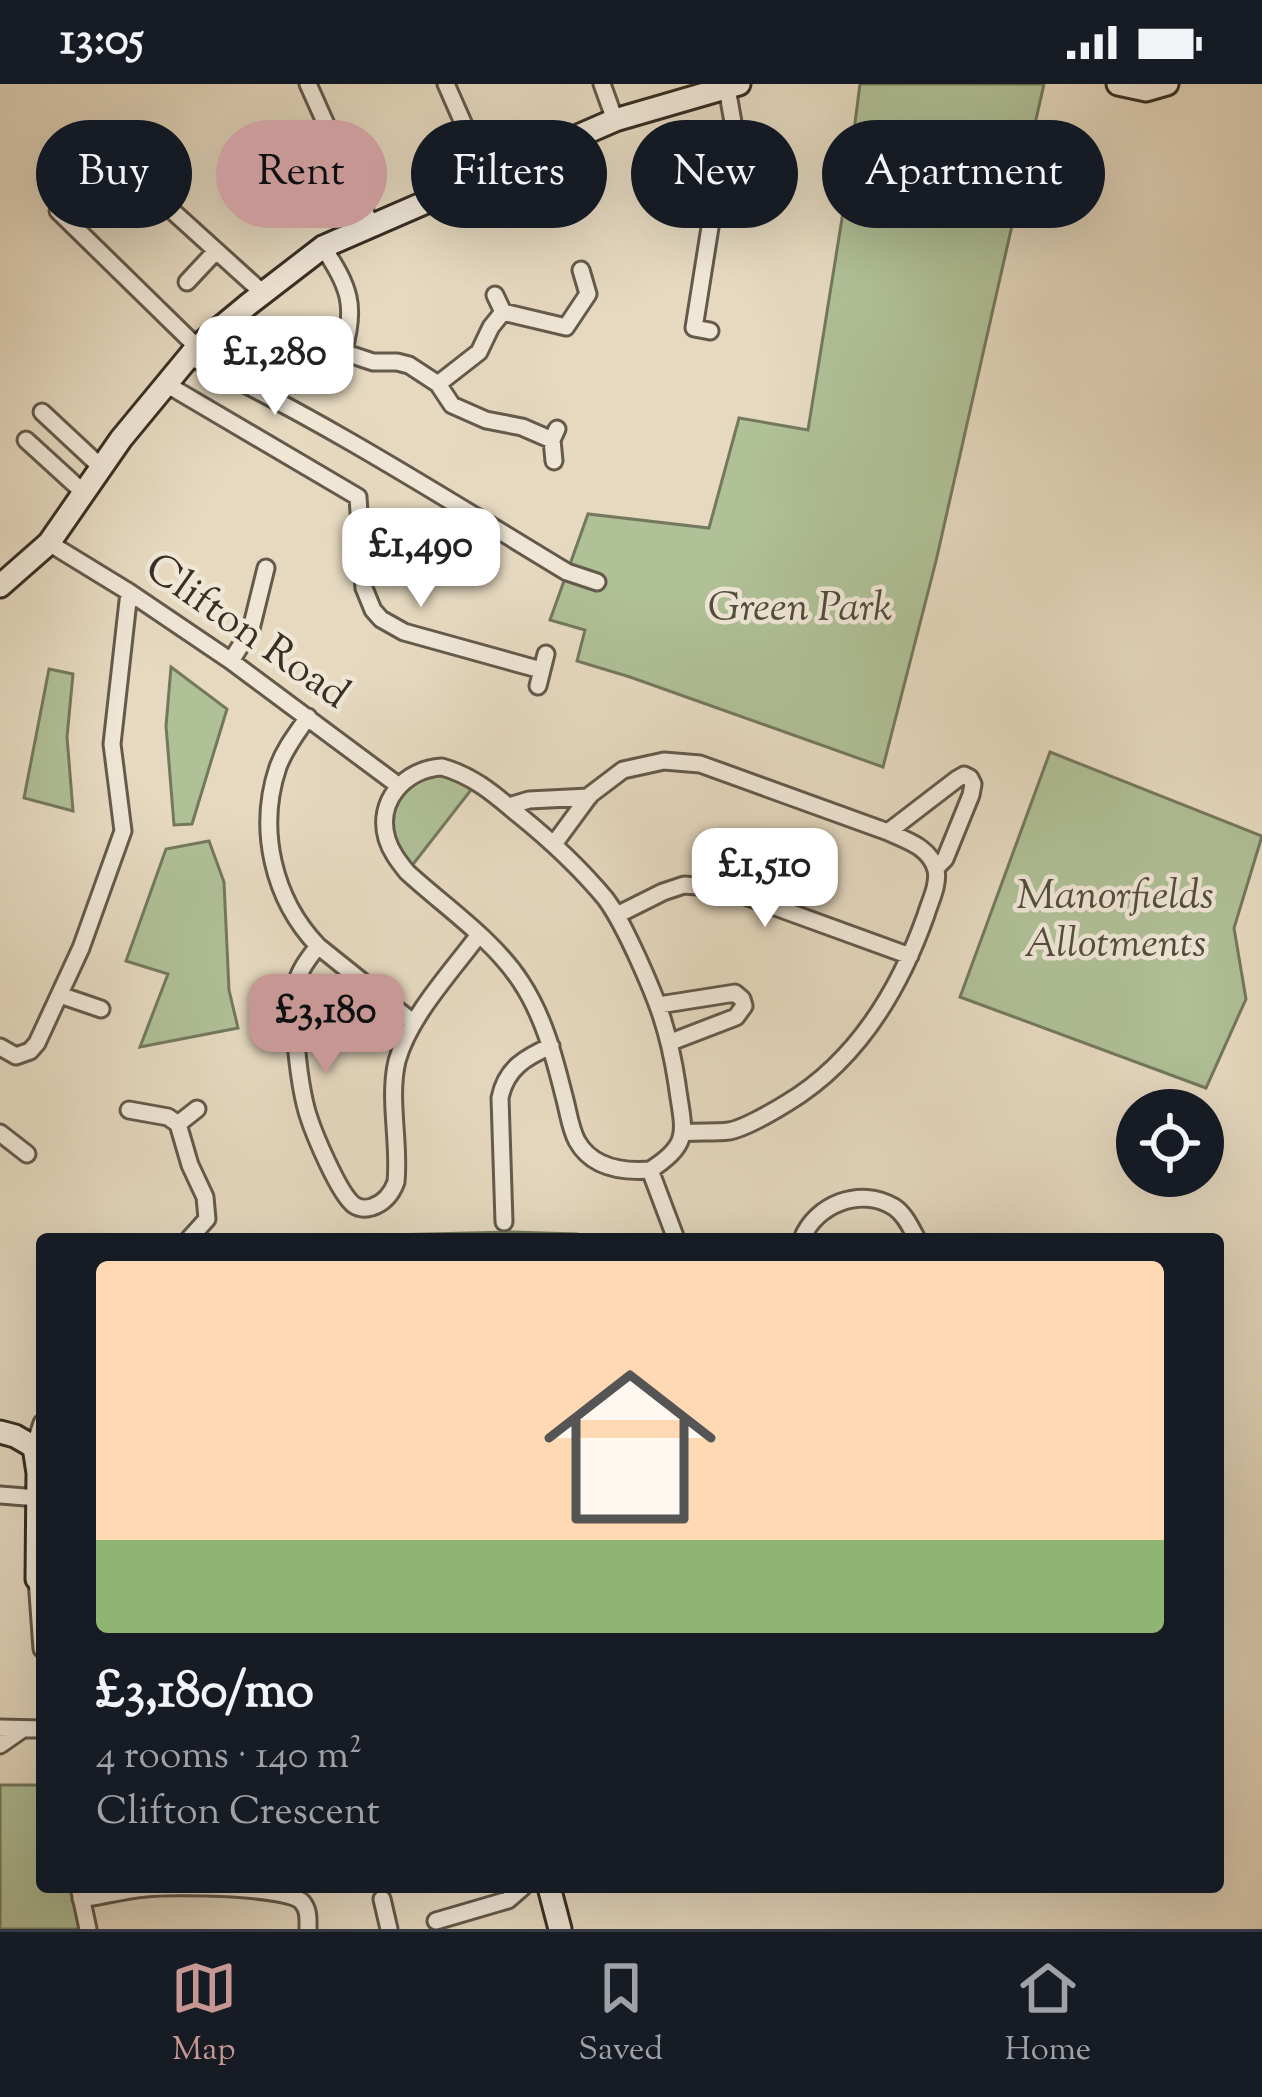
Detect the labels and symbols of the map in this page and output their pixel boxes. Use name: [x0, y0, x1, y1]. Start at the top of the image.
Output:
pin: £1,280: [177, 316, 373, 418]
pin: £1,490: [323, 508, 519, 610]
street label: Clifton Road: [131, 540, 361, 726]
park label: Green Park: [708, 580, 892, 640]
pin: £1,510: [667, 828, 863, 930]
park label: Manorfields Allotments: [1016, 868, 1214, 976]
pin: £3,180: [228, 974, 424, 1076]

